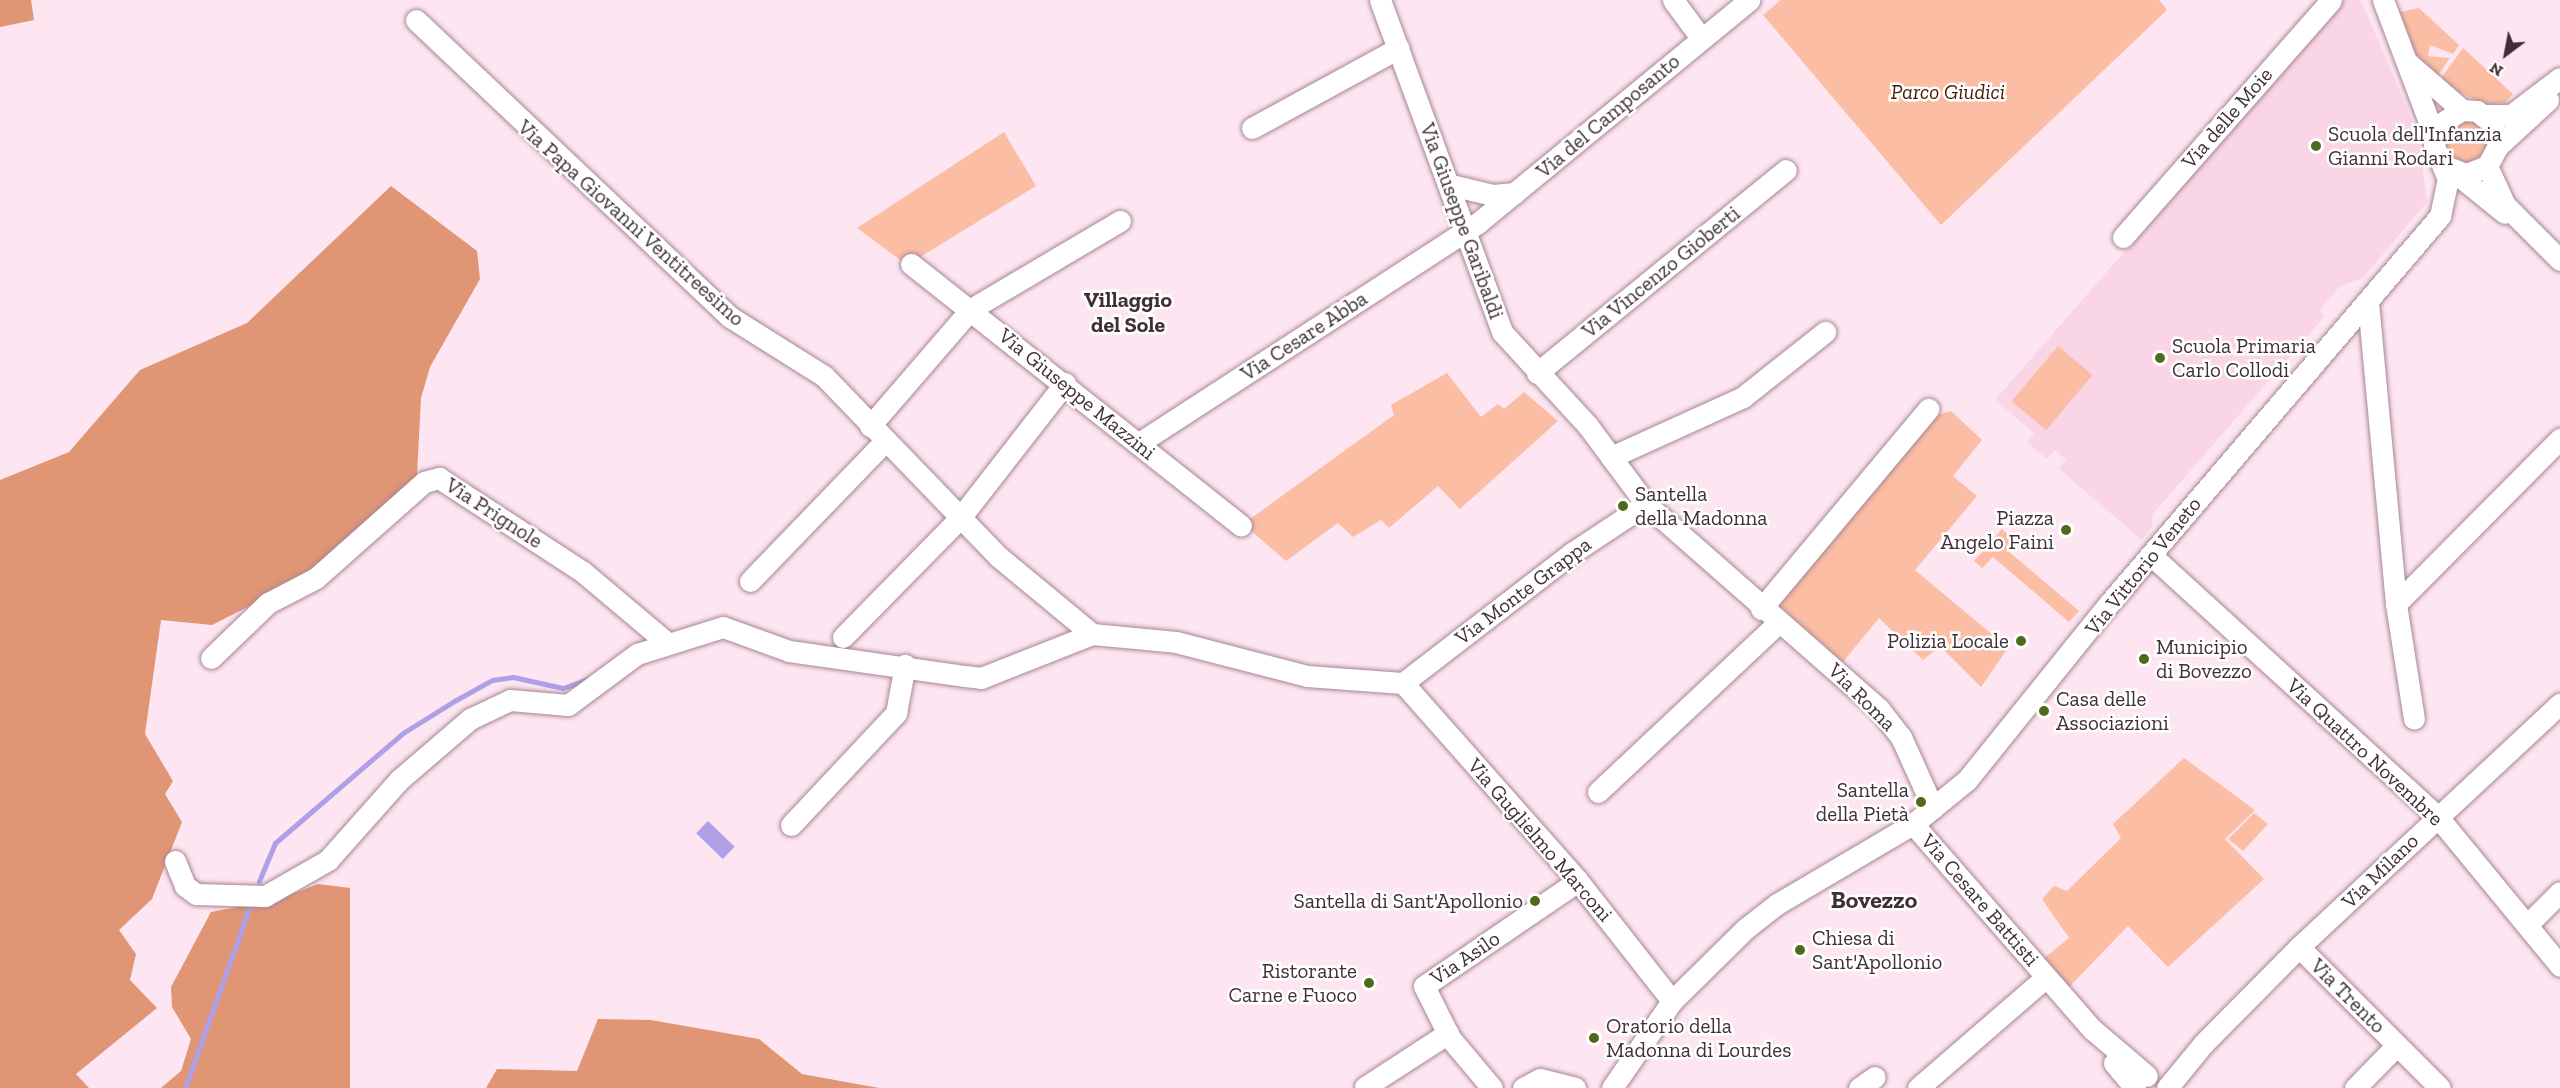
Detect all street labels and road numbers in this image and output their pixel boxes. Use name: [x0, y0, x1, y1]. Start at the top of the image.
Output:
street label: Via del Camposanto: [1531, 49, 1685, 183]
street label: Via delle Moie: [2176, 62, 2278, 174]
street label: Via Papa Giovanni Ventitreesimo: [512, 114, 750, 332]
street label: Via Giuseppe Garibaldi: [1415, 120, 1509, 322]
street label: Via Vincenzo Gioberti: [1577, 200, 1745, 344]
street label: Via Cesare Abba: [1236, 286, 1372, 386]
street label: Via Giuseppe Mazzini: [993, 323, 1161, 465]
street label: Via Prignole: [441, 472, 547, 554]
street label: Via Vittorio Veneto: [2079, 491, 2207, 641]
street label: Via Monte Grappa: [1450, 532, 1596, 650]
street label: Via Roma: [1823, 658, 1901, 736]
street label: Via Quattro Novembre: [2281, 673, 2449, 831]
street label: Via Guglielmo Marconi: [1462, 753, 1618, 927]
street label: Via Milano: [2336, 828, 2424, 914]
street label: Via Cesare Battisti: [1916, 829, 2044, 971]
street label: Via Asilo: [1425, 925, 1505, 991]
street label: Via Trento: [2305, 953, 2391, 1039]

